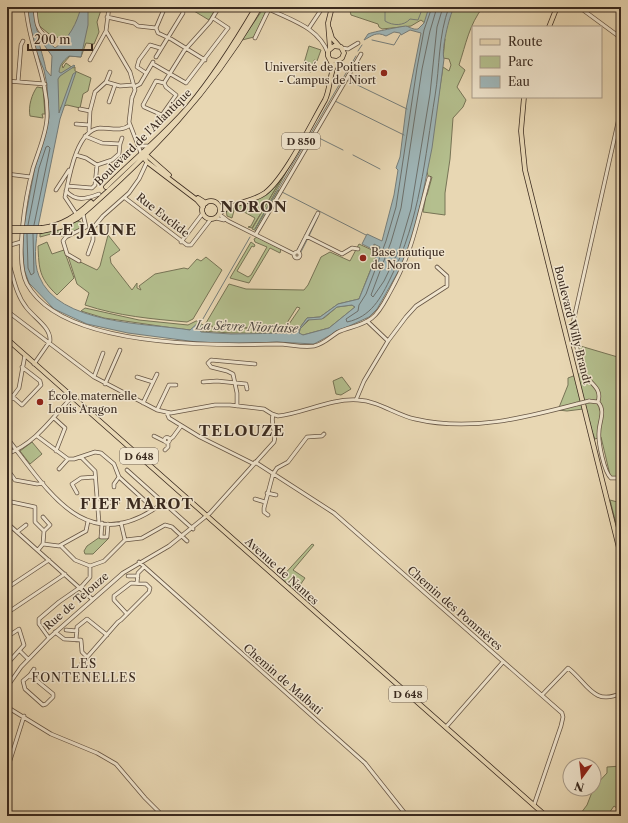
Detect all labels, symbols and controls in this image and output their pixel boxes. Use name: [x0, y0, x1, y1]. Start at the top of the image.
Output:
scale bar: [28, 26, 92, 52]
legend: [472, 26, 602, 98]
text: 200 m: [34, 32, 71, 47]
text: Route: [508, 34, 543, 49]
text: Parc: [508, 54, 533, 69]
place label: Université de Poitiers - Campus de Niort: [264, 60, 376, 87]
marker: Université de Poitiers - Campus de Niort: [379, 68, 389, 78]
text: Eau: [508, 74, 531, 89]
street label: Boulevard de l'Atlantique: [92, 86, 194, 188]
road number: D 850: [282, 133, 320, 149]
street label: Rue Euclide: [134, 190, 192, 240]
district label: NORON: [220, 197, 288, 216]
district label: LE JAUNE: [51, 220, 137, 239]
place label: Base nautique de Noron: [371, 245, 445, 272]
marker: Base nautique de Noron: [358, 253, 368, 263]
street label: Boulevard Willy Brandt: [551, 264, 595, 386]
water label: La Sèvre Niortaise: [194, 317, 300, 336]
place label: École maternelle Louis Aragon: [48, 389, 137, 416]
marker: École maternelle Louis Aragon: [35, 397, 45, 407]
district label: TELOUZE: [199, 421, 285, 440]
road number: D 648: [120, 448, 158, 464]
district label: FIEF MAROT: [80, 494, 194, 513]
street label: Avenue de Nantes: [242, 534, 322, 608]
street label: Chemin des Pommères: [405, 563, 506, 653]
street label: Rue de Telouze: [41, 569, 111, 633]
street label: Chemin de Malbati: [240, 641, 326, 718]
district label: LES FONTENELLES: [31, 656, 137, 685]
road number: D 648: [389, 686, 427, 702]
north arrow: [562, 757, 602, 797]
text: N: [573, 779, 586, 795]

